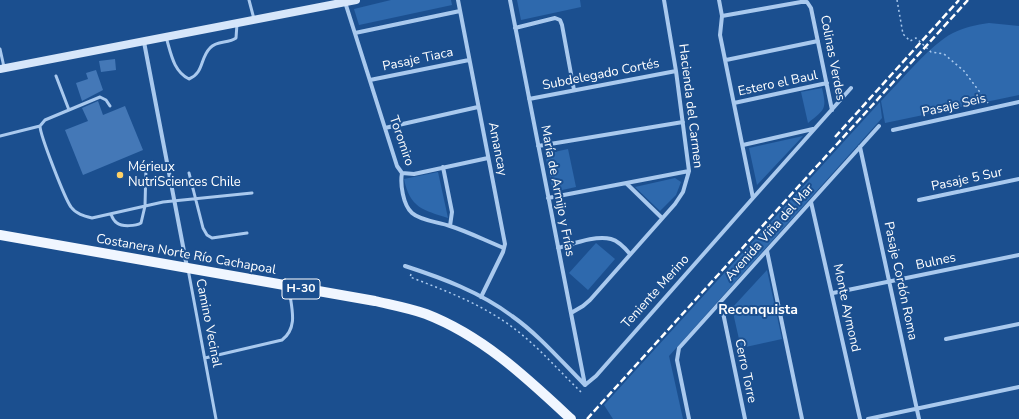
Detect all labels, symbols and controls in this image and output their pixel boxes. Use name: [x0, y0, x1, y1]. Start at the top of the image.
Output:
street label: Colinas Verdes: [816, 14, 848, 102]
street label: Hacienda del Carmen: [675, 43, 705, 169]
street label: Pasaje Tiaca: [381, 45, 455, 75]
street label: Subdelegado Cortés: [541, 56, 661, 94]
street label: Estero el Baul: [737, 68, 819, 100]
street label: Pasaje Seis: [920, 91, 988, 121]
street label: Toromiro: [385, 114, 417, 168]
street label: Amancay: [484, 121, 510, 177]
street label: María de Armijo y Frías: [537, 124, 577, 258]
place label: Mérieux NutriSciences Chile: [128, 160, 241, 191]
street label: Pasaje 5 Sur: [930, 165, 1004, 195]
marker: Mérieux NutriSciences Chile: [115, 170, 125, 180]
street label: Avenida Viña del Mar: [722, 181, 818, 285]
street label: Pasaje Cordón Roma: [880, 220, 920, 342]
street label: Costanera Norte Río Cachapoal: [95, 231, 277, 279]
street label: Bulnes: [915, 250, 957, 274]
street label: Teniente Merino: [619, 252, 693, 332]
street label: Monte Aymond: [829, 263, 863, 353]
street label: Camino Vecinal: [192, 277, 224, 369]
road number: H-30: [282, 279, 320, 299]
district label: Reconquista: [718, 303, 798, 319]
street label: Cerro Torre: [731, 337, 759, 405]

